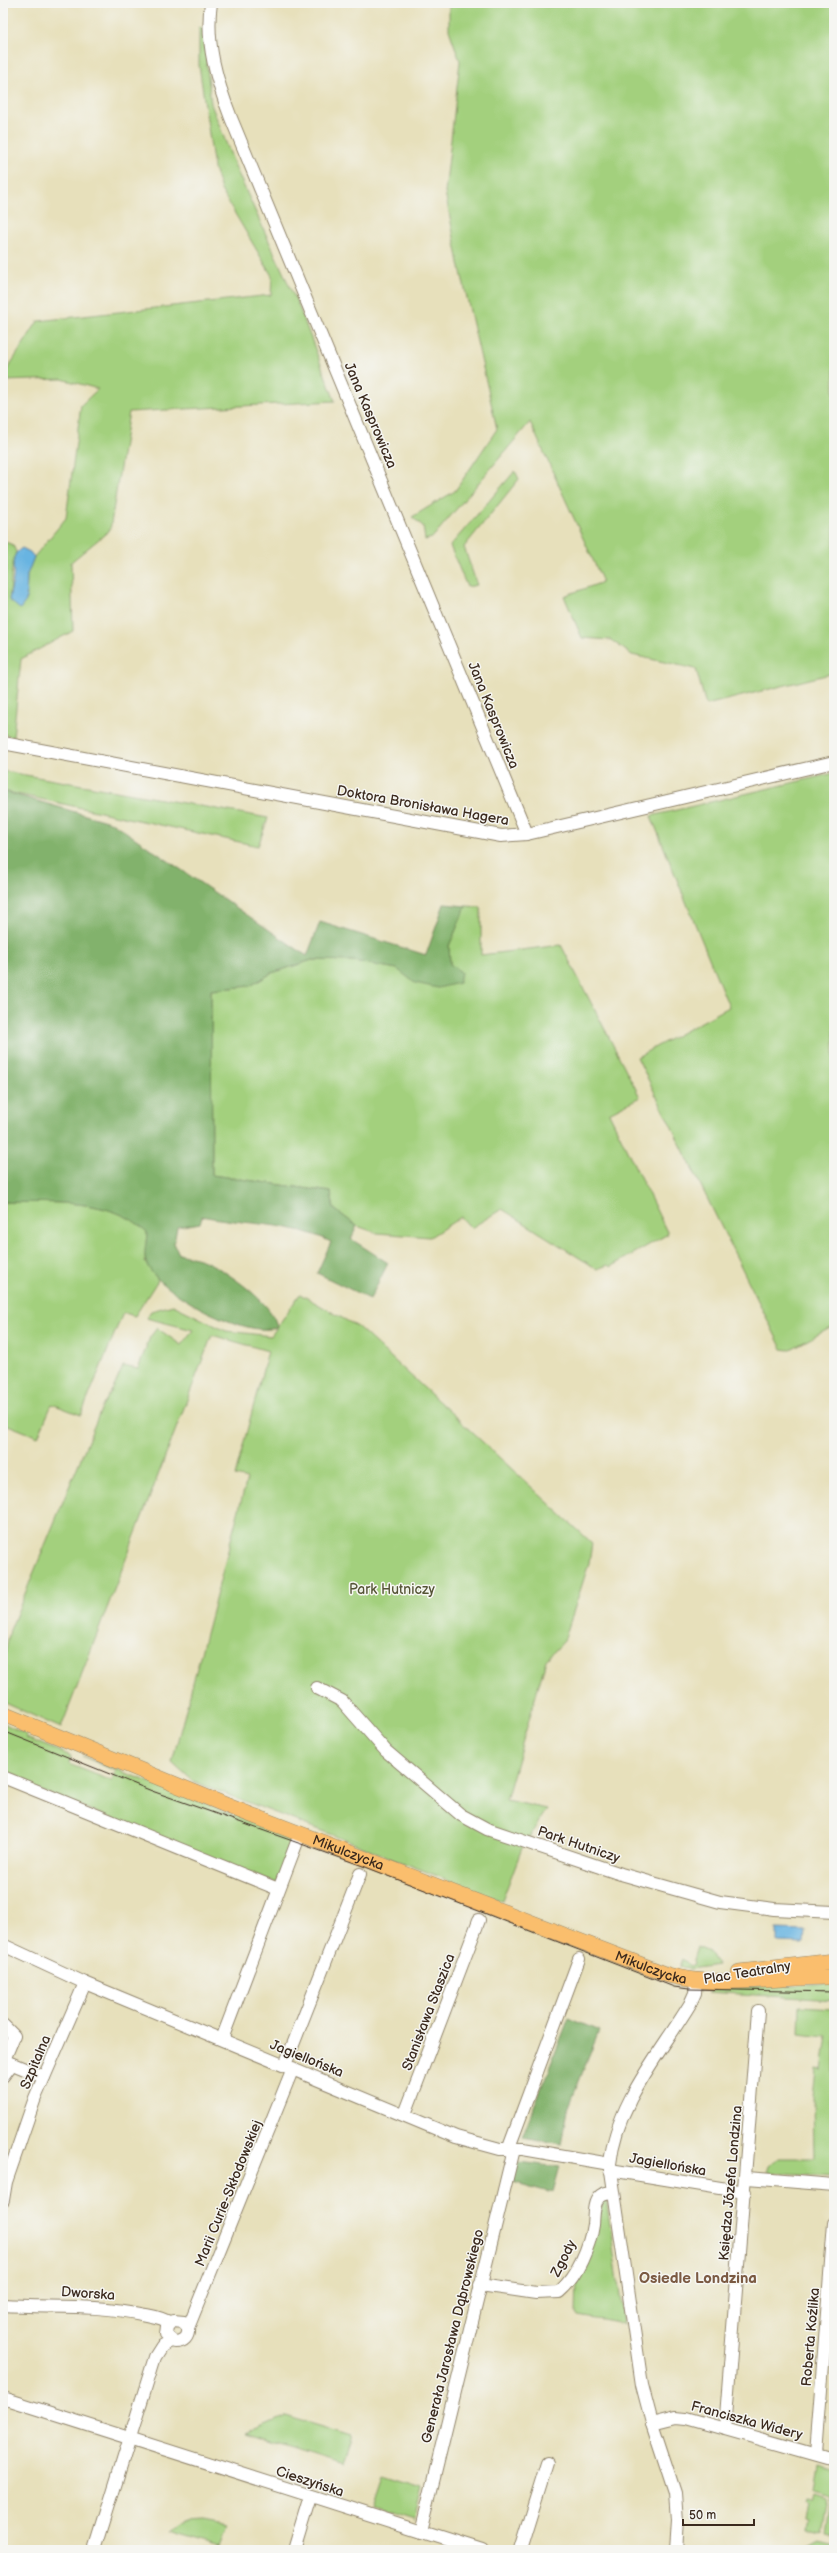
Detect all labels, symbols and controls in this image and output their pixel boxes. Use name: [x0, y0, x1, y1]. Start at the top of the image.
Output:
street label: Jana Kasprowicza: [341, 360, 401, 471]
street label: Jana Kasprowicza: [464, 659, 523, 771]
street label: Doktora Bronisława Hagera: [336, 782, 510, 829]
park label: Park Hutniczy: [349, 1581, 436, 1598]
street label: Park Hutniczy: [535, 1822, 623, 1867]
street label: Mikulczycka: [310, 1831, 386, 1874]
street label: Mikulczycka: [613, 1947, 688, 1988]
street label: Stanisława Staszica: [398, 1951, 459, 2073]
street label: Plac Teatralny: [702, 1957, 793, 1988]
street label: Szpitalna: [16, 2032, 55, 2092]
street label: Jagiellońska: [268, 2036, 346, 2081]
street label: Księdza Józefa Londzina: [715, 2105, 746, 2261]
street label: Marii Curie-Skłodowskiej: [191, 2117, 266, 2269]
street label: Jagiellońska: [628, 2149, 708, 2180]
street label: Generała Jarosława Dąbrowskiego: [418, 2227, 487, 2445]
street label: Zgody: [547, 2236, 580, 2280]
district label: Osiedle Londzina: [639, 2269, 757, 2288]
street label: Dworska: [60, 2283, 116, 2304]
street label: Roberta Koźlika: [798, 2287, 823, 2387]
street label: Franciszka Widery: [689, 2397, 805, 2444]
street label: Cieszyńska: [274, 2462, 346, 2500]
scale bar: [683, 2501, 754, 2527]
text: 50 m: [689, 2508, 716, 2523]

